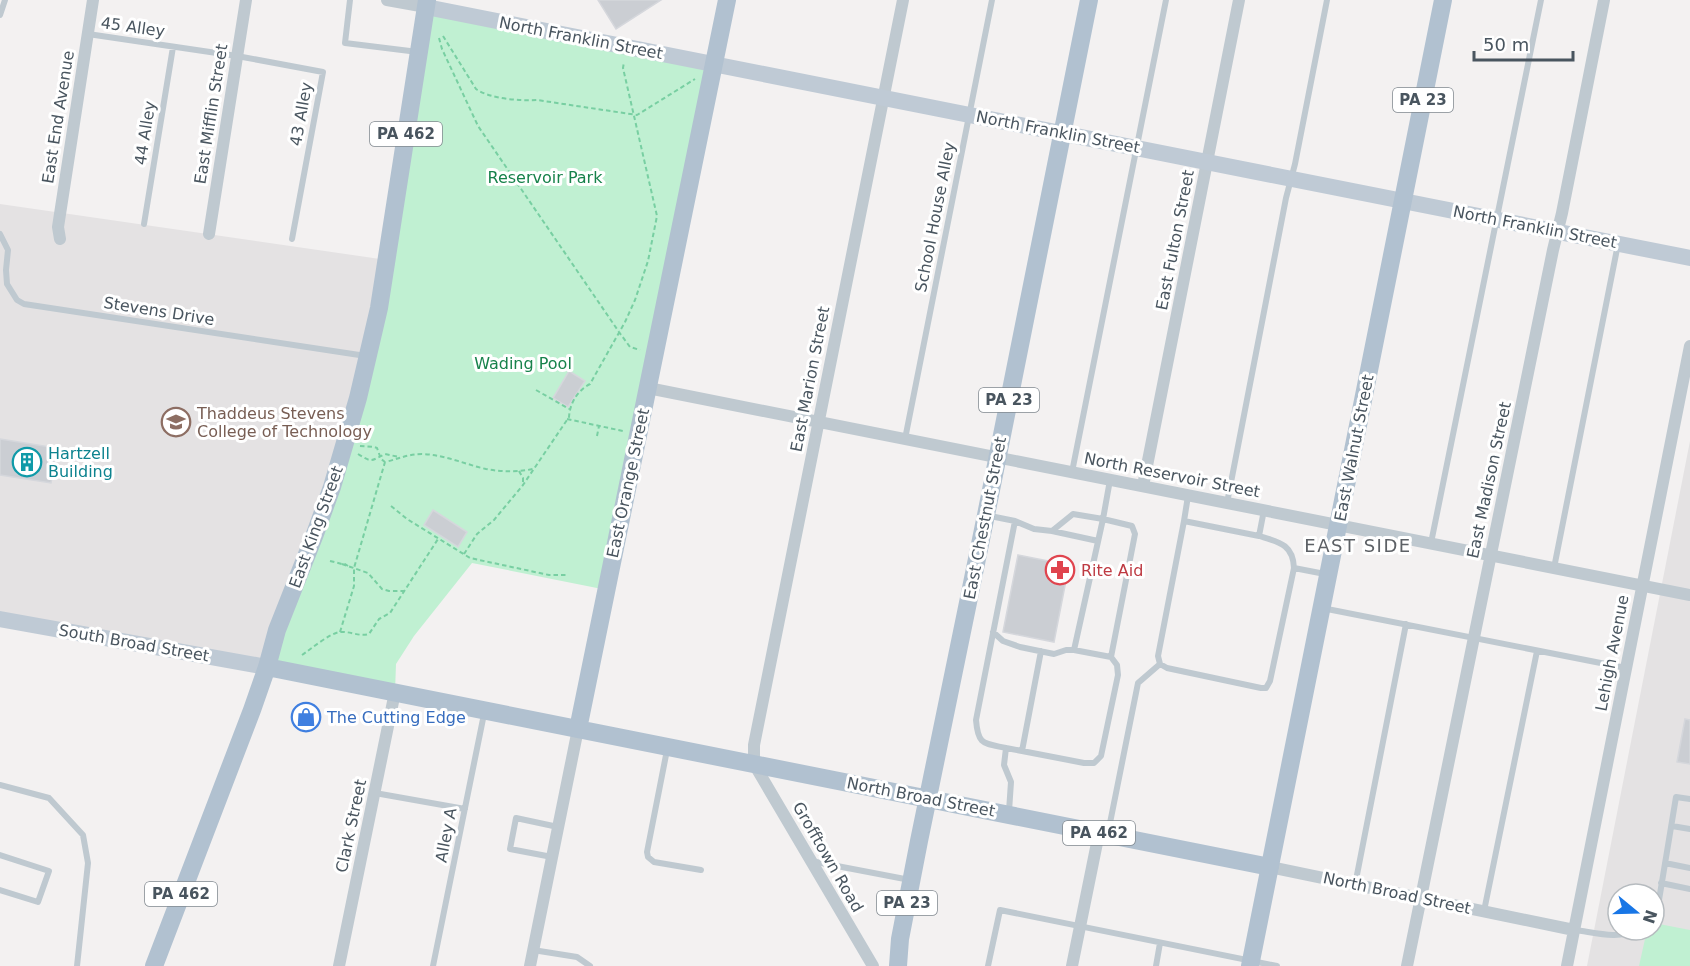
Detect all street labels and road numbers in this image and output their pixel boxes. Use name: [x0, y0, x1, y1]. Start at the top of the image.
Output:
street label: 45 Alley: [100, 13, 166, 41]
street label: North Franklin Street: [498, 13, 664, 63]
street label: East Mifflin Street: [191, 43, 231, 185]
street label: East End Avenue: [38, 49, 78, 185]
street label: 43 Alley: [286, 81, 316, 147]
road number: PA 23: [1393, 88, 1453, 112]
street label: 44 Alley: [131, 100, 159, 166]
street label: North Franklin Street: [975, 107, 1141, 157]
road number: PA 462: [370, 122, 442, 146]
street label: School House Alley: [911, 140, 959, 294]
street label: East Fulton Street: [1152, 168, 1198, 312]
street label: North Franklin Street: [1452, 202, 1618, 252]
street label: Stevens Drive: [102, 293, 216, 329]
street label: East Marion Street: [787, 305, 833, 453]
street label: East Walnut Street: [1330, 373, 1378, 523]
road number: PA 23: [979, 388, 1039, 412]
street label: East Madison Street: [1463, 400, 1515, 560]
street label: East Orange Street: [603, 406, 653, 560]
street label: East Chestnut Street: [960, 435, 1010, 601]
street label: North Reservoir Street: [1082, 449, 1262, 501]
street label: East King Street: [285, 463, 347, 591]
street label: Lehigh Avenue: [1591, 593, 1633, 713]
street label: South Broad Street: [57, 620, 211, 666]
street label: North Broad Street: [845, 773, 997, 821]
street label: Clark Street: [332, 778, 370, 874]
street label: Grofftown Road: [789, 799, 867, 915]
street label: Alley A: [431, 806, 461, 864]
road number: PA 462: [1063, 821, 1135, 845]
street label: North Broad Street: [1321, 868, 1473, 918]
road number: PA 462: [145, 882, 217, 906]
road number: PA 23: [877, 891, 937, 915]

